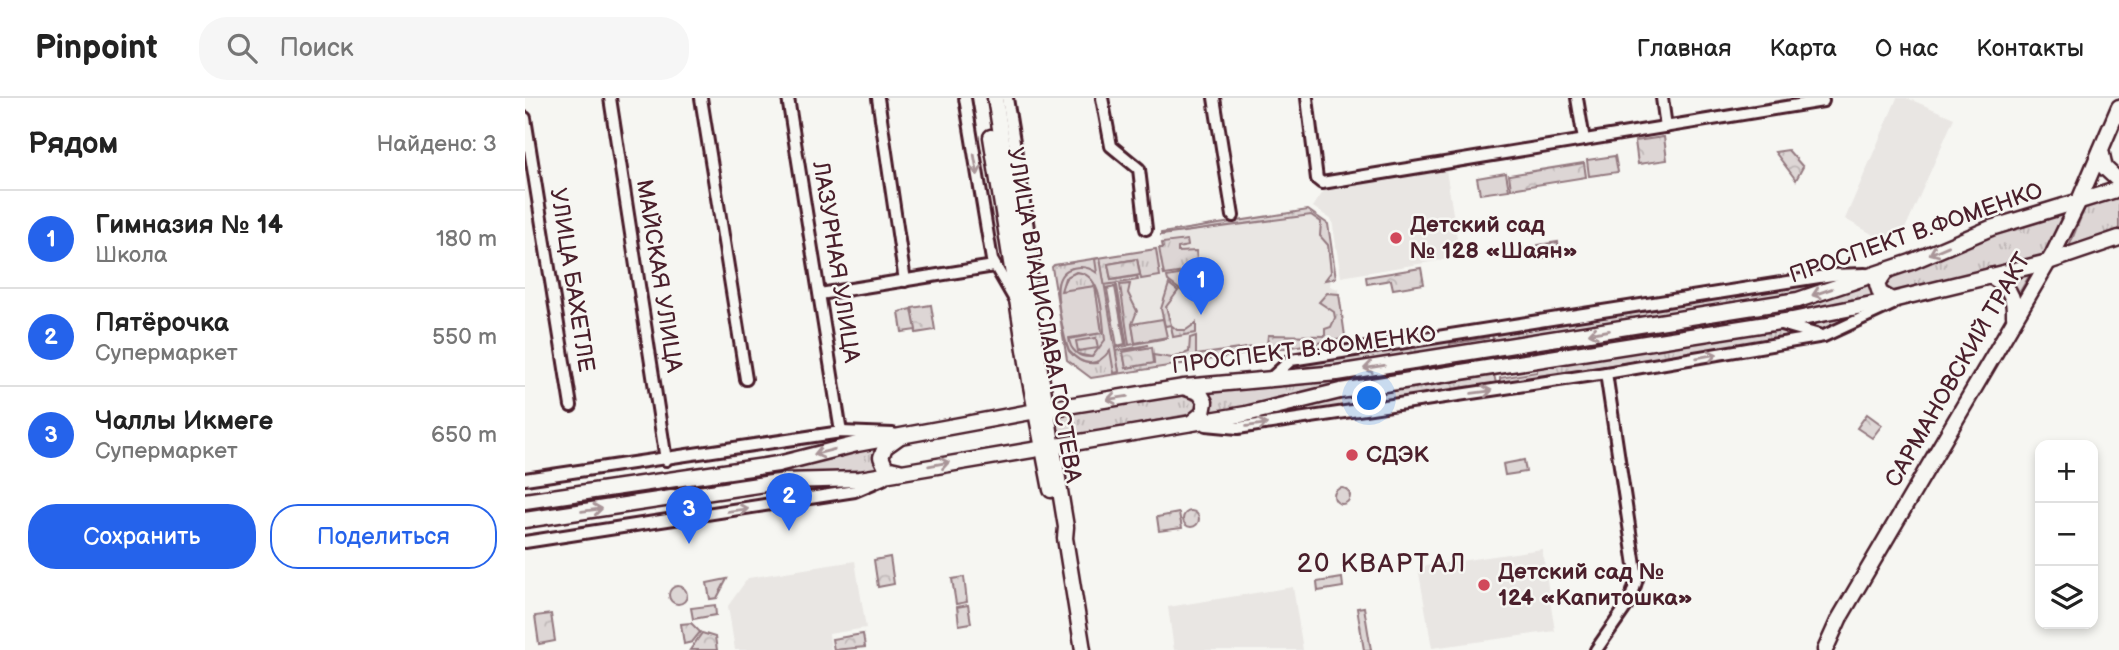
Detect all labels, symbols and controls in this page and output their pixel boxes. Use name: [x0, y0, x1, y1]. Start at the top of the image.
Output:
search box: [199, 17, 689, 80]
text: Pinpoint: [35, 28, 157, 68]
icon: search: [223, 29, 261, 67]
text: Поиск: [279, 33, 354, 64]
text: Главная: [1637, 34, 1731, 63]
text: Карта: [1769, 34, 1837, 63]
text: О нас: [1875, 34, 1938, 63]
text: Контакты: [1976, 34, 2084, 63]
text: Рядом: [28, 126, 118, 162]
text: Найдено: 3: [376, 130, 497, 158]
street label: УЛИЦА ВЛАДИСЛАВА ГОСТЕВА: [1001, 145, 1087, 485]
one-way arrow: [970, 153, 983, 176]
street label: ЛАЗУРНАЯ УЛИЦА: [806, 158, 866, 365]
street label: ПРОСПЕКТ В.ФОМЕНКО: [1786, 176, 2046, 290]
street label: МАЙСКАЯ УЛИЦА: [630, 178, 688, 375]
street label: УЛИЦА БАХЕТЛЕ: [544, 186, 600, 374]
text: Гимназия № 14: [95, 210, 283, 241]
place label: Детский сад № 128 «Шаян»: [1410, 211, 1578, 265]
text: 1: [46, 225, 56, 253]
text: 180 m: [436, 225, 497, 253]
marker: Детский сад № 128 «Шаян»: [1388, 230, 1404, 246]
text: Школа: [95, 241, 168, 269]
one-way arrow: [1929, 244, 1950, 257]
street label: САРМАНОВСКИЙ ТРАКТ: [1879, 247, 2037, 492]
pin: 1: [1178, 257, 1224, 315]
one-way arrow: [1812, 287, 1834, 299]
text: Пятёрочка: [95, 308, 229, 339]
street label: ПРОСПЕКТ В.ФОМЕНКО: [1170, 320, 1438, 380]
text: 2: [44, 323, 58, 351]
text: 550 m: [432, 323, 497, 351]
one-way arrow: [1588, 326, 1611, 339]
text: Супермаркет: [95, 339, 238, 367]
one-way arrow: [1695, 349, 1718, 362]
one-way arrow: [1363, 361, 1386, 374]
your location: [1352, 381, 1386, 415]
one-way arrow: [1471, 385, 1493, 398]
one-way arrow: [1106, 392, 1129, 405]
text: Чаллы Икмеге: [95, 406, 273, 437]
one-way arrow: [1245, 418, 1268, 431]
text: 3: [44, 421, 58, 449]
text: 650 m: [431, 421, 497, 449]
text: Супермаркет: [95, 437, 238, 465]
map controls: [2035, 440, 2098, 629]
button: +: [2035, 440, 2098, 503]
place label: СДЭК: [1366, 441, 1429, 469]
one-way arrow: [814, 446, 836, 459]
marker: СДЭК: [1344, 447, 1360, 463]
one-way arrow: [927, 457, 950, 470]
pin: 2: [766, 473, 812, 531]
pin: 3: [666, 486, 712, 544]
one-way arrow: [581, 503, 603, 516]
one-way arrow: [726, 503, 749, 516]
button: −: [2035, 503, 2098, 566]
button: Сохранить: [28, 504, 256, 569]
button: Поделиться: [270, 504, 497, 569]
district label: 20 КВАРТАЛ: [1297, 549, 1467, 580]
place label: Детский сад № 124 «Капитошка»: [1498, 558, 1693, 612]
button: layers: [2035, 566, 2098, 629]
marker: Детский сад № 124 «Капитошка»: [1476, 577, 1492, 593]

